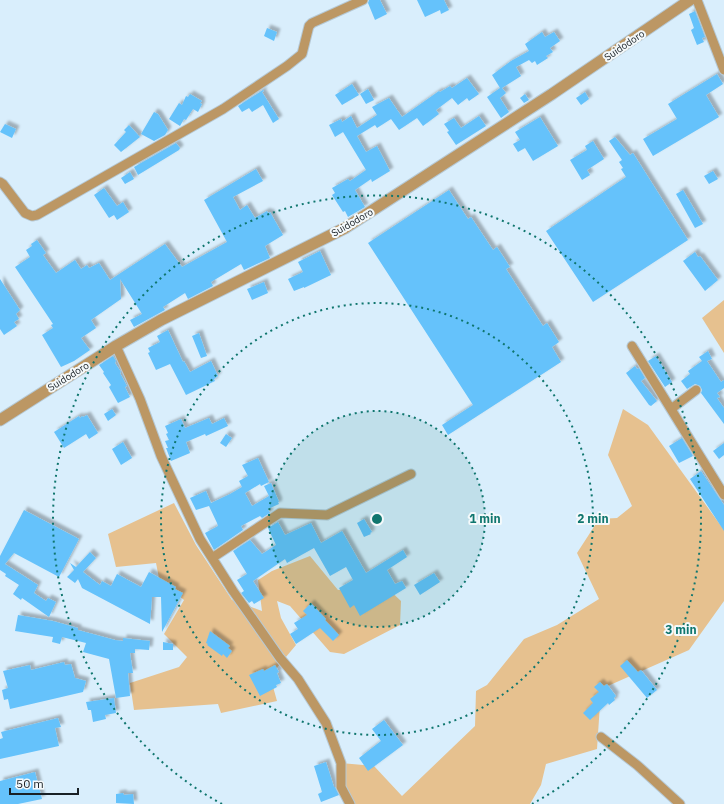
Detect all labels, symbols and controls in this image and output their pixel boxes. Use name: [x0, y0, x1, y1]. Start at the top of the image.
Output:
street label: Suidodoro: [602, 27, 647, 64]
street label: Suidodoro: [329, 205, 376, 240]
street label: Suidodoro: [45, 359, 92, 394]
text: 1 min: [469, 511, 501, 526]
text: 2 min: [577, 511, 609, 526]
centre of rings: [370, 512, 384, 526]
text: 3 min: [665, 622, 697, 637]
scale bar: [10, 770, 78, 796]
text: 50 m: [16, 776, 44, 791]

